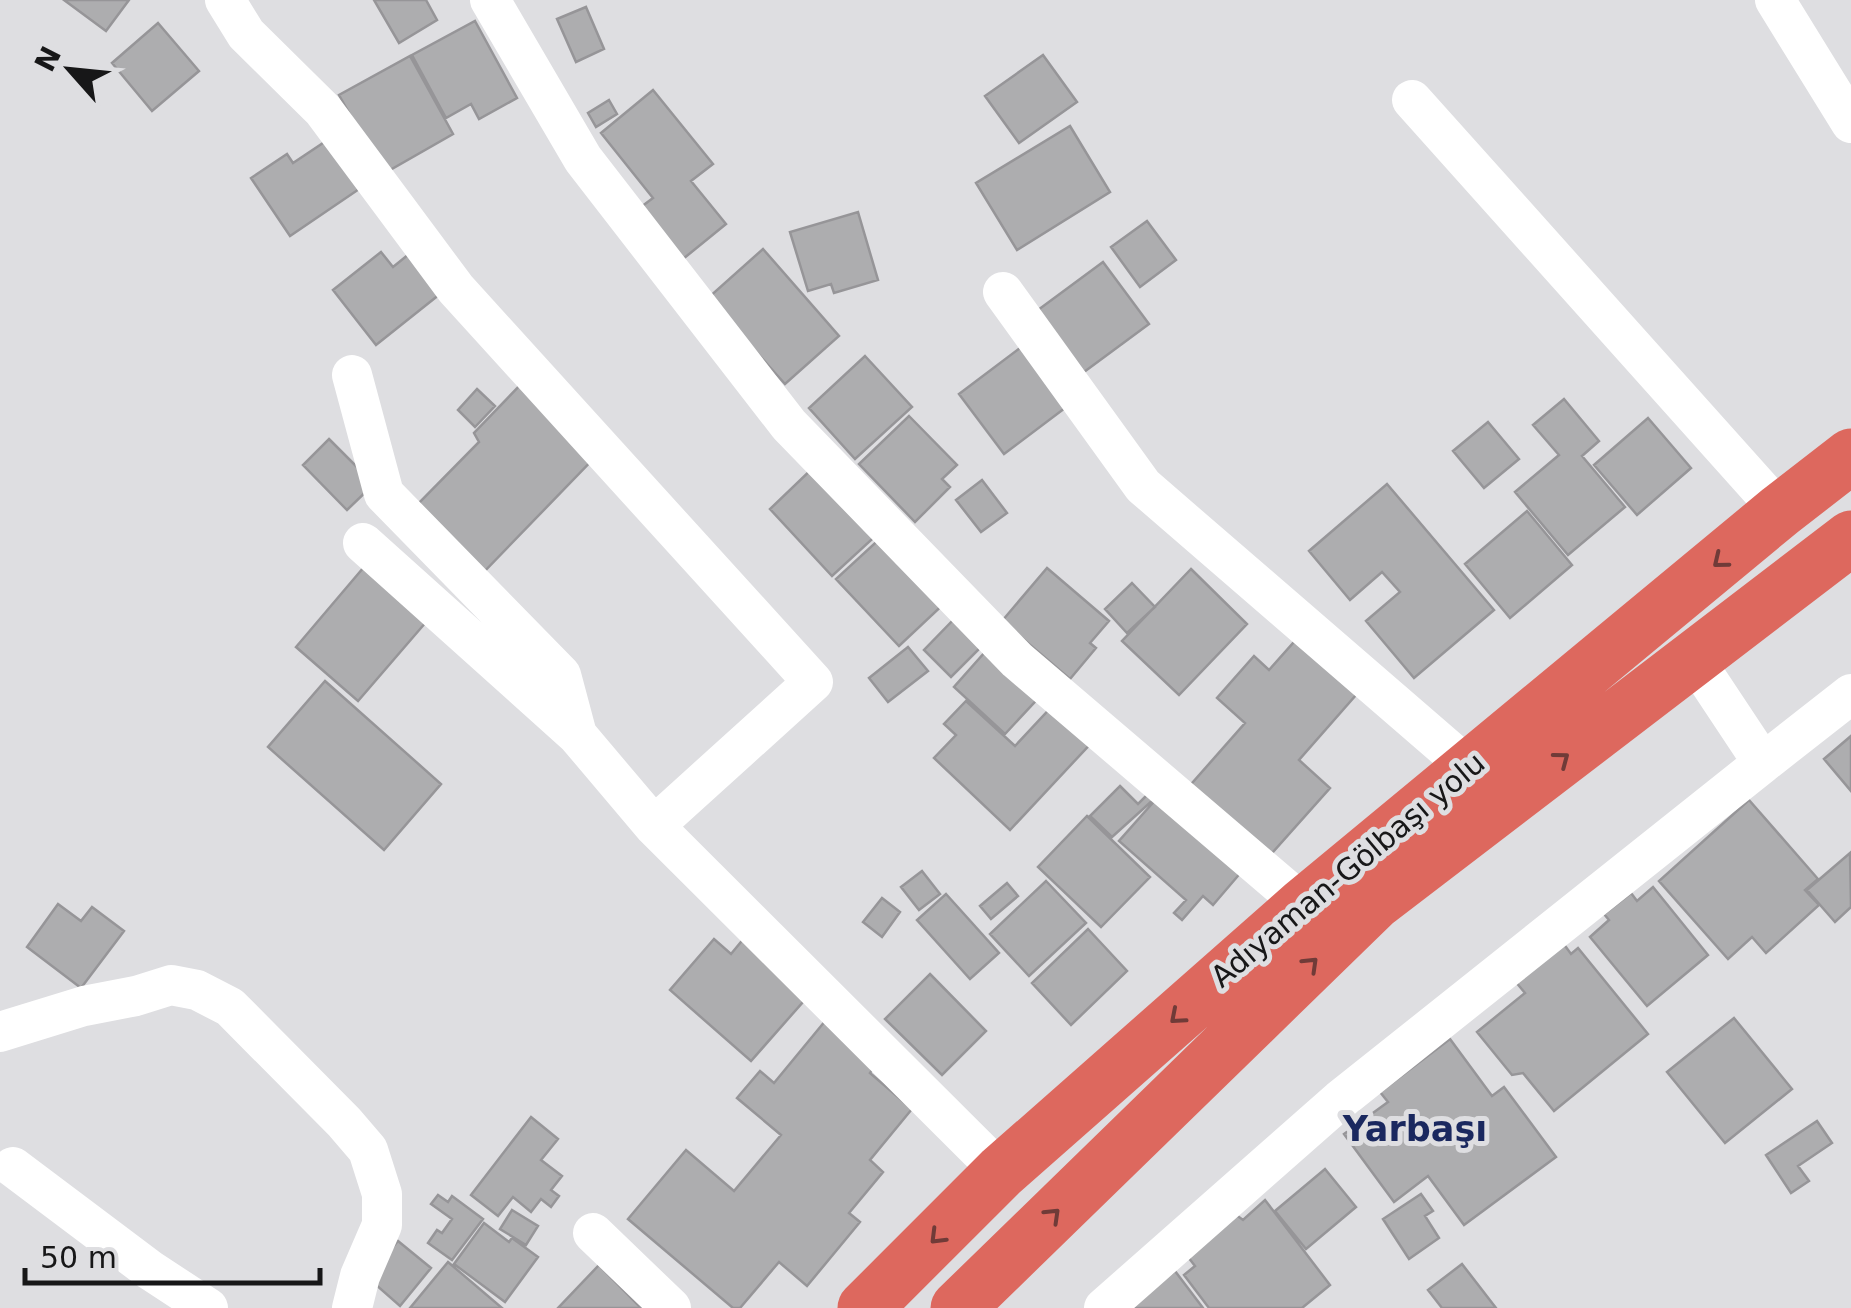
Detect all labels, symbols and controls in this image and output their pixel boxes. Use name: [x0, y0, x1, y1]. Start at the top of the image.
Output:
north arrow: [20, 20, 120, 120]
text: N: [28, 41, 68, 77]
one-way arrow: [1713, 549, 1731, 567]
street label: Adıyaman-Gölbaşı yolu: [1204, 745, 1492, 994]
one-way arrow: [1551, 754, 1569, 771]
one-way arrow: [1299, 958, 1317, 976]
one-way arrow: [1170, 1006, 1188, 1024]
district label: Yarbaşı: [1342, 1109, 1487, 1149]
one-way arrow: [1041, 1209, 1059, 1227]
scale bar: [25, 1223, 320, 1285]
one-way arrow: [930, 1225, 948, 1243]
text: 50 m: [40, 1240, 117, 1275]

